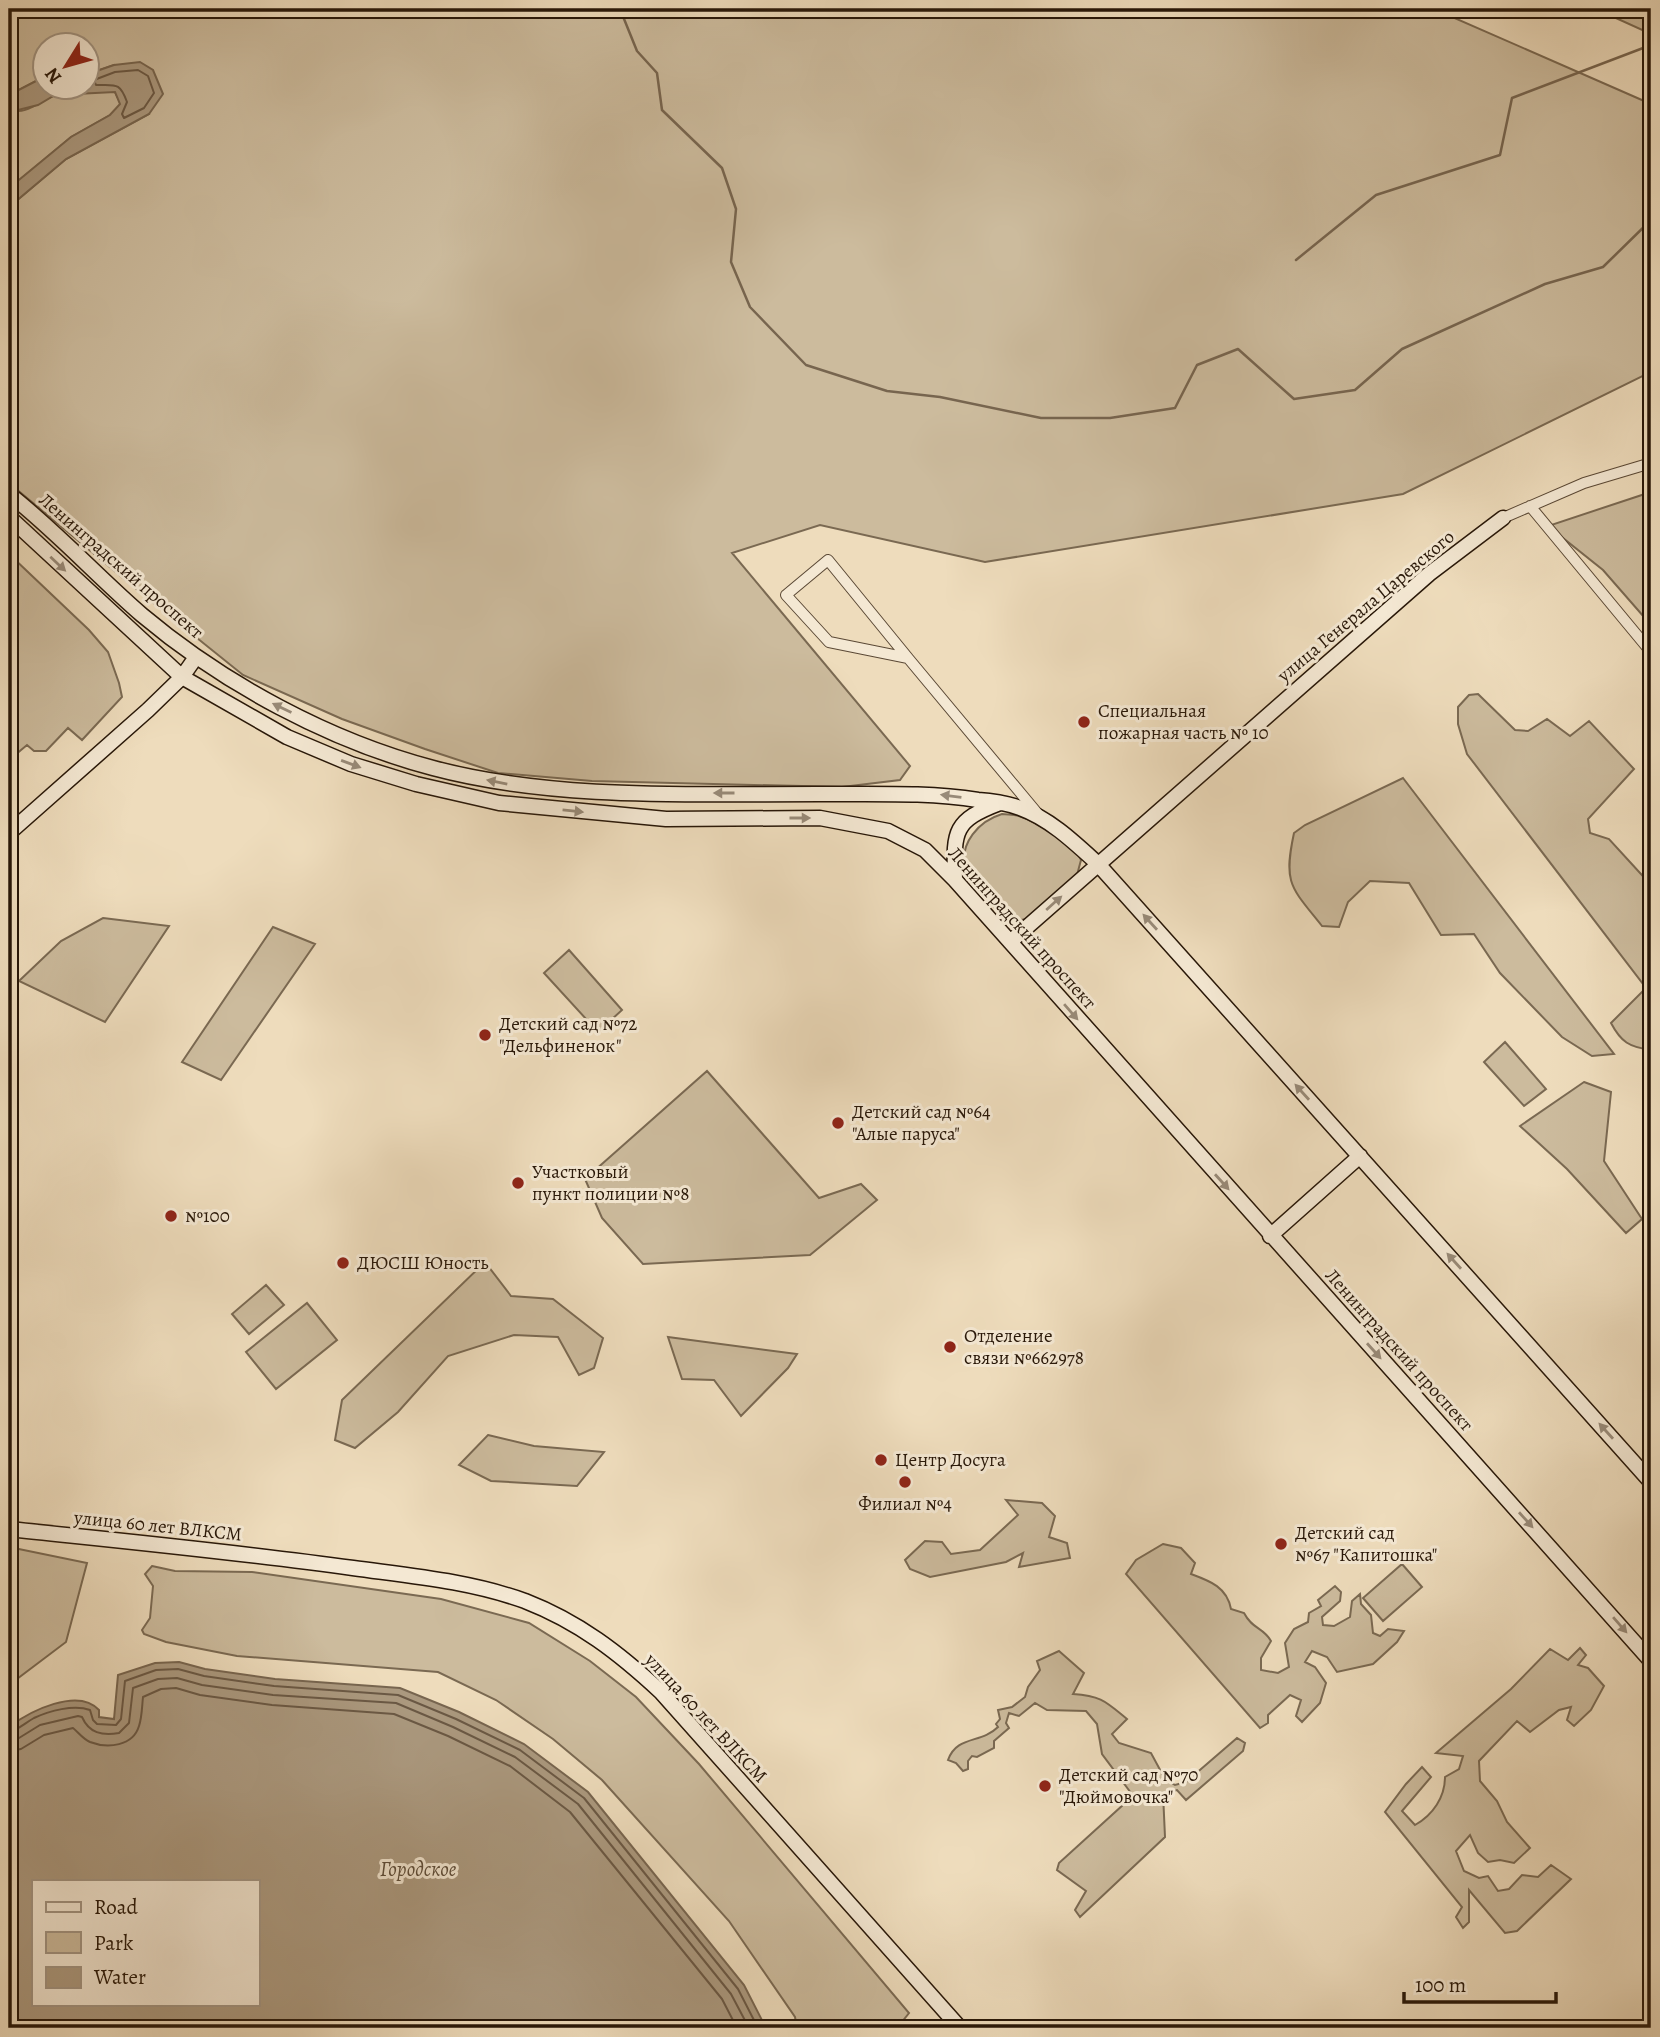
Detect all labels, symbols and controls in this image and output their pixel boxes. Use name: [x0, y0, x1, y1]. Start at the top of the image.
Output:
north arrow: [32, 32, 102, 102]
text: N: [39, 62, 68, 89]
street label: Ленинградский проспект: [33, 487, 209, 645]
street label: улица Генерала Царевского: [1271, 524, 1460, 689]
one-way arrow: [50, 556, 67, 573]
place label: Специальная пожарная часть № 10: [1098, 698, 1269, 746]
one-way arrow: [272, 703, 292, 714]
marker: Специальная пожарная часть № 10: [1076, 714, 1092, 730]
one-way arrow: [340, 759, 361, 770]
one-way arrow: [486, 776, 508, 787]
one-way arrow: [712, 787, 734, 799]
one-way arrow: [940, 790, 962, 801]
one-way arrow: [562, 806, 584, 817]
one-way arrow: [789, 812, 811, 824]
street label: Ленинградский проспект: [942, 841, 1102, 1015]
one-way arrow: [1045, 895, 1063, 911]
one-way arrow: [1142, 913, 1158, 931]
one-way arrow: [1063, 1003, 1078, 1020]
place label: Детский сад №72 "Дельфиненок": [499, 1011, 637, 1059]
marker: Детский сад №72 "Дельфиненок": [477, 1027, 493, 1043]
one-way arrow: [1294, 1083, 1310, 1101]
place label: Детский сад №64 "Алые паруса": [852, 1099, 991, 1147]
marker: Детский сад №64 "Алые паруса": [830, 1115, 846, 1131]
place label: Участковый пункт полиции №8: [532, 1159, 689, 1207]
one-way arrow: [1214, 1173, 1230, 1191]
marker: Участковый пункт полиции №8: [510, 1175, 526, 1191]
place label: №100: [185, 1203, 230, 1229]
marker: №100: [163, 1208, 179, 1224]
place label: ДЮСШ Юность: [357, 1250, 489, 1276]
one-way arrow: [1446, 1252, 1462, 1270]
marker: ДЮСШ Юность: [335, 1255, 351, 1271]
street label: Ленинградский проспект: [1319, 1263, 1479, 1437]
place label: Отделение связи №662978: [964, 1323, 1084, 1371]
marker: Отделение связи №662978: [942, 1339, 958, 1355]
one-way arrow: [1366, 1342, 1382, 1360]
one-way arrow: [1598, 1422, 1614, 1440]
place label: Центр Досуга: [895, 1447, 1006, 1473]
marker: Центр Досуга: [873, 1452, 889, 1468]
marker: Филиал №4: [897, 1474, 913, 1490]
place label: Филиал №4: [858, 1491, 952, 1517]
street label: улица 60 лет ВЛКСМ: [72, 1504, 243, 1548]
one-way arrow: [1518, 1511, 1534, 1529]
place label: Детский сад №67 "Капитошка": [1295, 1520, 1437, 1568]
marker: Детский сад №67 "Капитошка": [1273, 1536, 1289, 1552]
one-way arrow: [1612, 1617, 1627, 1634]
street label: улица 60 лет ВЛКСМ: [638, 1647, 773, 1789]
place label: Детский сад №70 "Дюймовочка": [1059, 1762, 1198, 1810]
marker: Детский сад №70 "Дюймовочка": [1037, 1778, 1053, 1794]
water label: Городское: [380, 1855, 457, 1883]
legend: [32, 1880, 259, 2006]
text: Road: [94, 1893, 138, 1921]
text: Park: [94, 1929, 134, 1957]
scale bar: [1404, 1960, 1557, 2004]
text: Water: [93, 1963, 146, 1991]
text: 100 m: [1415, 1971, 1466, 1999]

